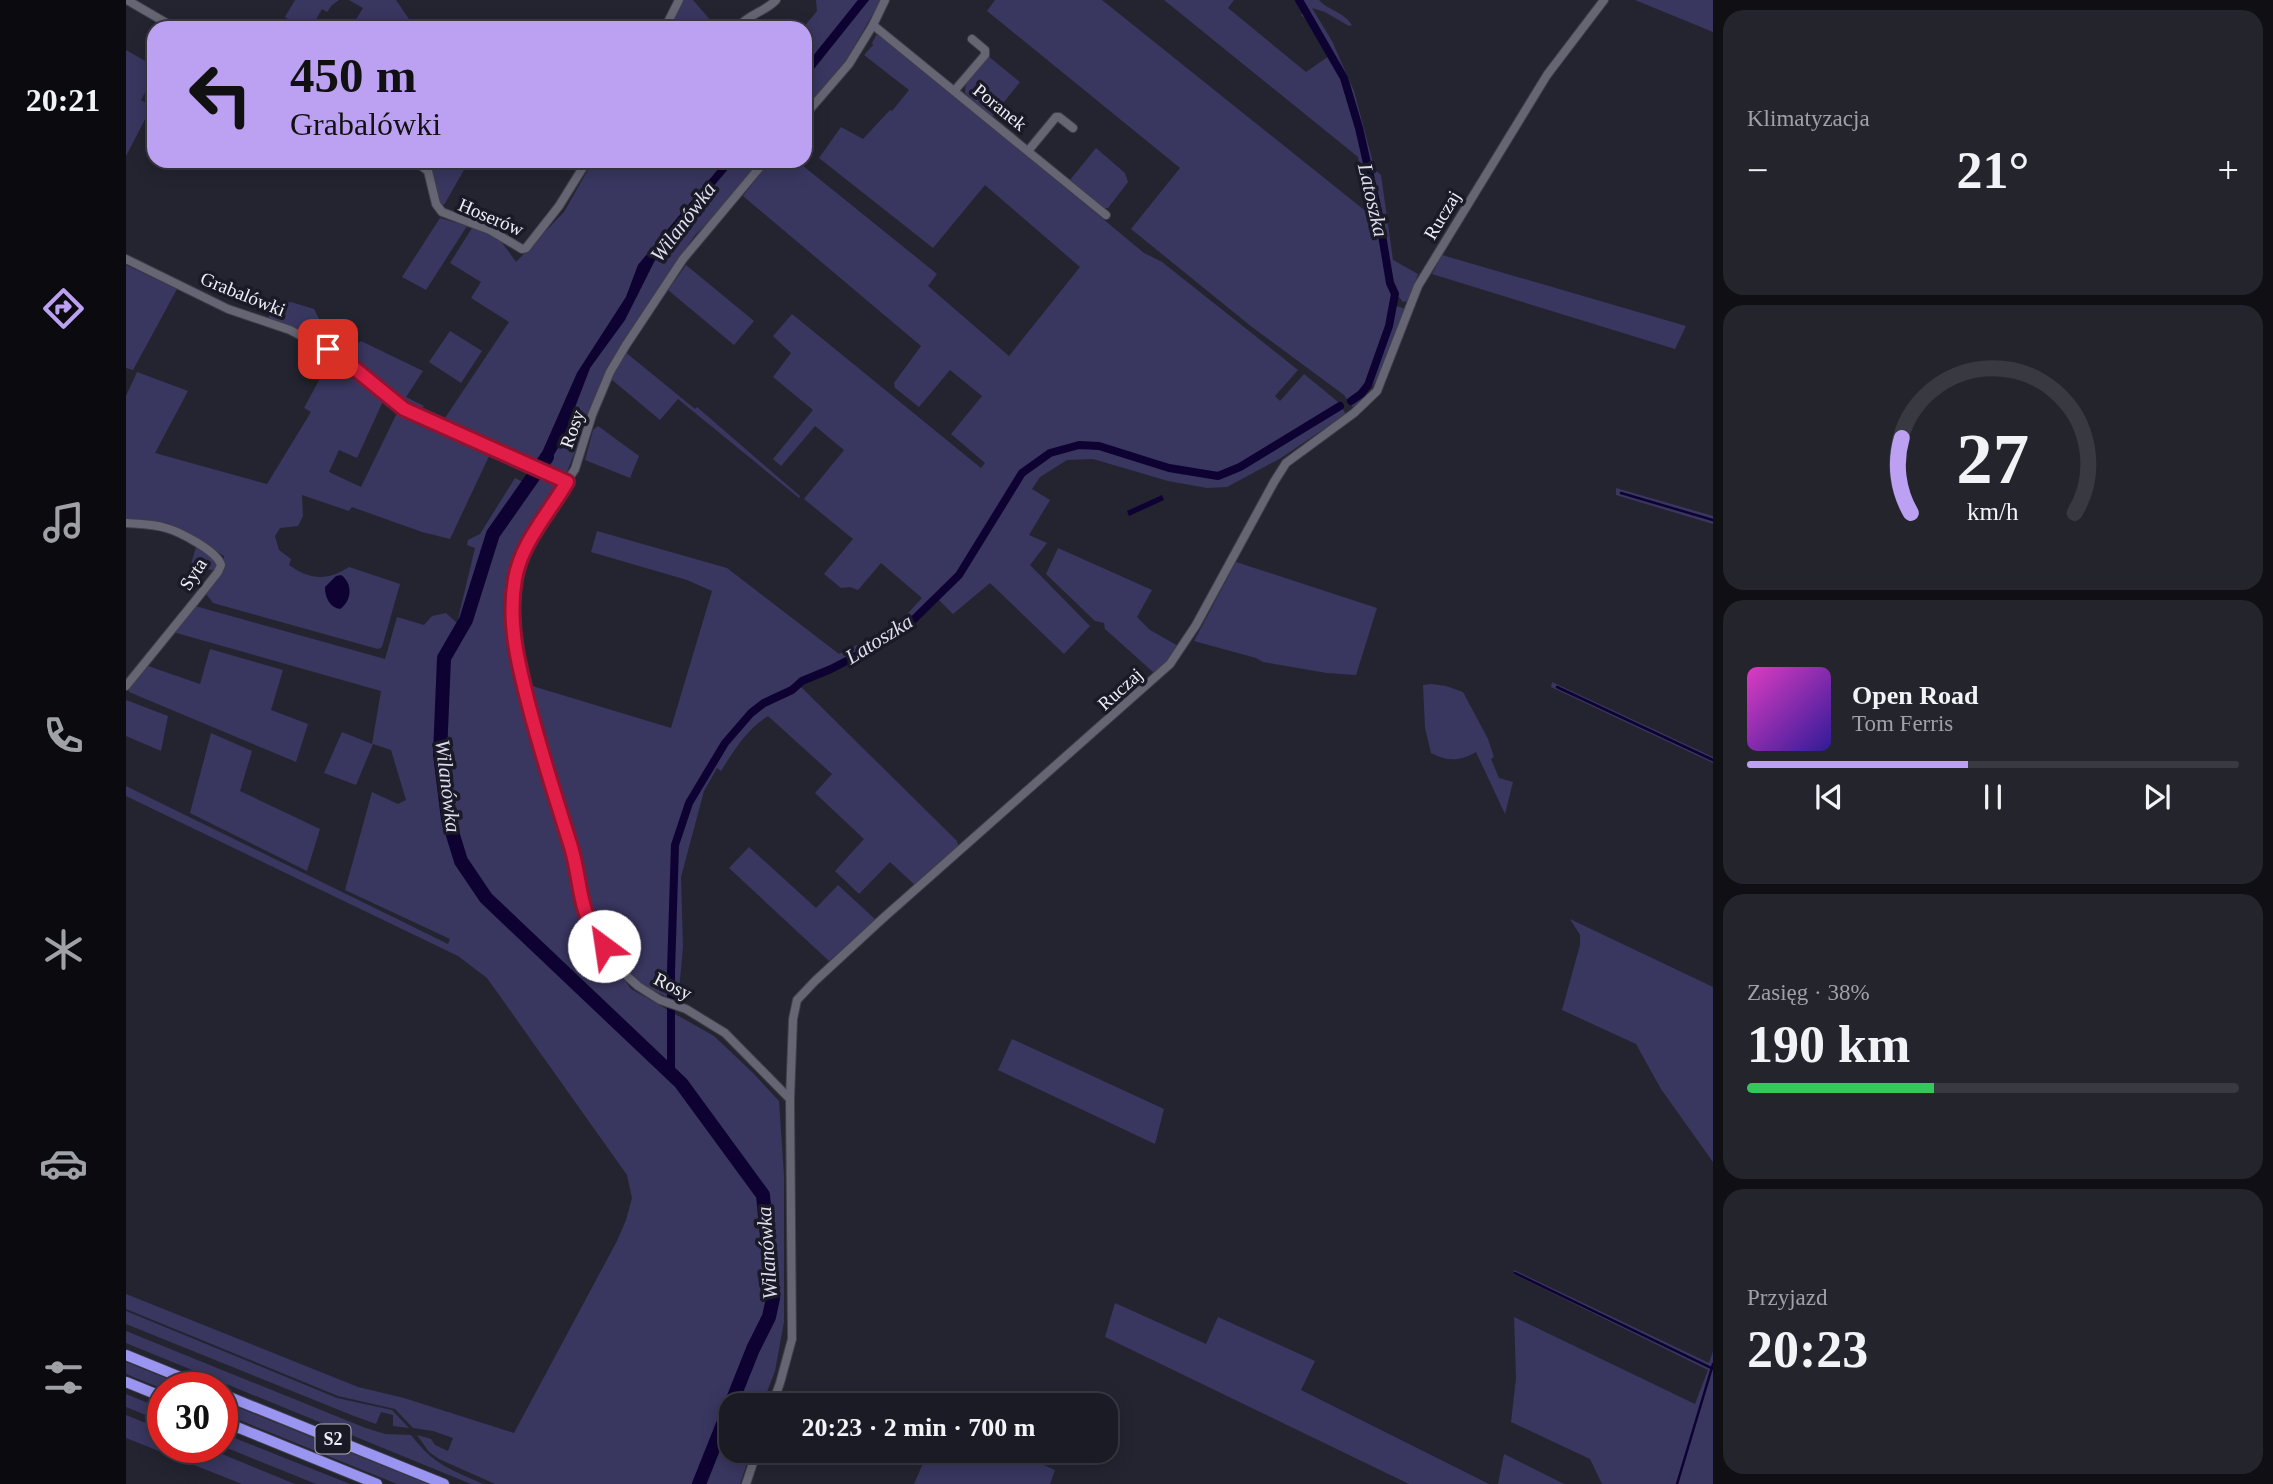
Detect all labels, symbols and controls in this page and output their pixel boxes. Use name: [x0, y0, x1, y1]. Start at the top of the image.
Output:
text: 450 m: [290, 48, 417, 103]
icon: left: [175, 49, 266, 140]
street label: Poranek: [969, 79, 1031, 135]
text: 20:21: [26, 82, 100, 118]
text: Grabalówki: [290, 106, 441, 142]
text: Klimatyzacja: [1747, 106, 1870, 131]
text: 21°: [1957, 142, 2029, 199]
text: −: [1747, 149, 1768, 191]
text: +: [2218, 149, 2239, 191]
water label: Latoszka: [1353, 160, 1393, 239]
water label: Wilanówka: [645, 178, 721, 266]
street label: Ruczaj: [1419, 187, 1465, 243]
street label: Hoserów: [455, 194, 527, 240]
street label: Grabalówki: [197, 267, 289, 321]
icon: directions: [39, 284, 88, 333]
pin: [298, 319, 358, 379]
icon: arrive: [309, 330, 347, 368]
street label: Rosy: [556, 407, 588, 451]
text: 27: [1957, 419, 2029, 500]
icon: music: [39, 498, 88, 547]
text: km/h: [1967, 498, 2019, 525]
street label: Syta: [175, 554, 211, 594]
water label: Latoszka: [840, 609, 917, 669]
street label: Ruczaj: [1093, 664, 1147, 714]
text: Open Road: [1852, 681, 1978, 710]
icon: phone: [39, 711, 88, 760]
text: Tom Ferris: [1852, 711, 1953, 736]
water label: Wilanówka: [430, 738, 466, 834]
icon: previous: [1810, 778, 1848, 816]
icon: pause: [1974, 778, 2012, 816]
icon: next: [2138, 778, 2176, 816]
position arrow: [567, 909, 641, 983]
icon: climate: [39, 925, 88, 974]
street label: Rosy: [651, 968, 696, 1004]
text: Zasięg · 38%: [1747, 980, 1870, 1005]
text: 190 km: [1747, 1016, 1910, 1073]
icon: car: [39, 1139, 88, 1188]
water label: Wilanówka: [752, 1206, 782, 1300]
text: Przyjazd: [1747, 1285, 1827, 1310]
text: 20:23: [1747, 1321, 1868, 1378]
icon: filters: [39, 1353, 88, 1402]
speed limit sign: 30: [147, 1372, 238, 1463]
text: 20:23 · 2 min · 700 m: [802, 1413, 1036, 1442]
road number: S2: [316, 1424, 350, 1454]

